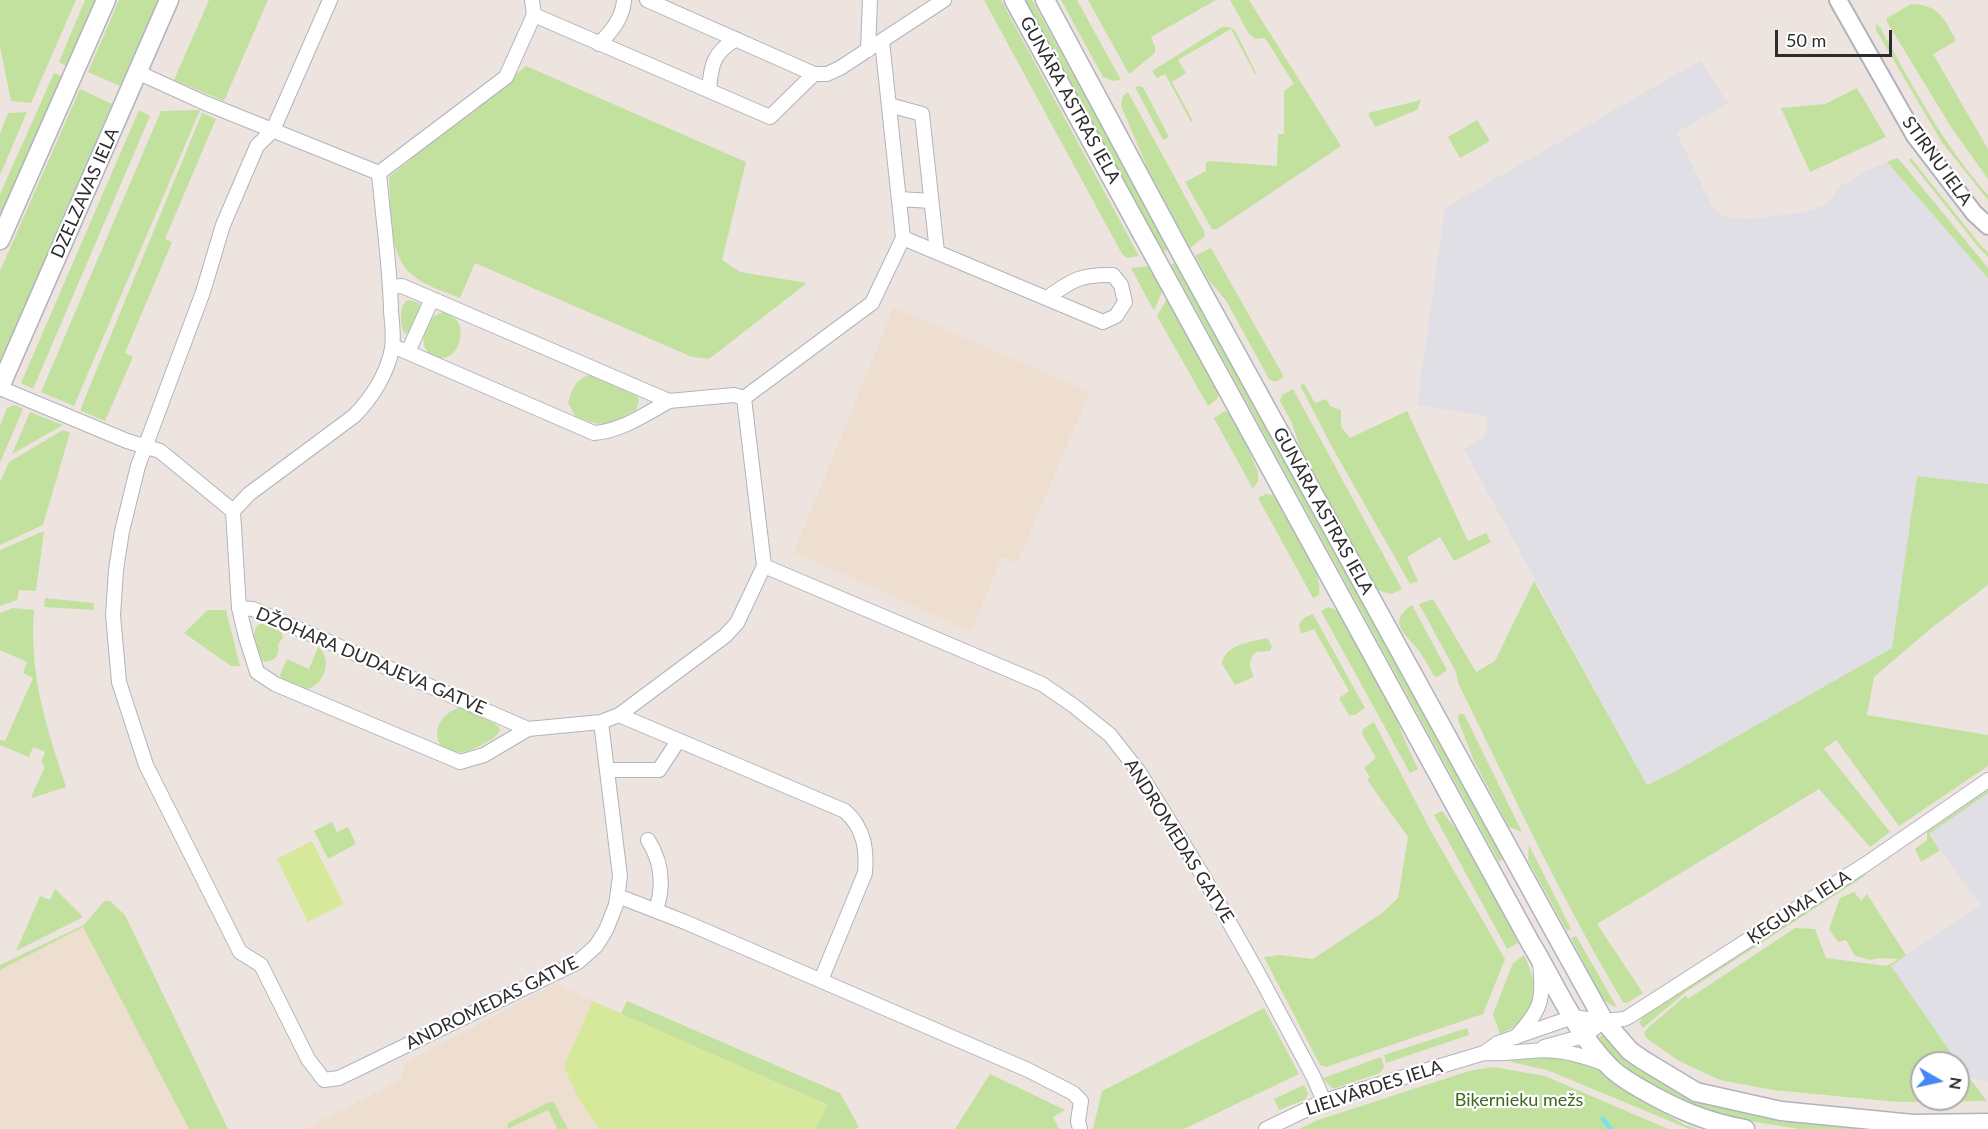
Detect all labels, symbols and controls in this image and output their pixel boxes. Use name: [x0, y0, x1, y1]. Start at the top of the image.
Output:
street label: GUNĀRA ASTRAS IELA: [1015, 13, 1125, 187]
scale bar: [1778, 18, 1895, 56]
text: 50 m: [1786, 29, 1826, 51]
street label: STIRNU IELA: [1897, 112, 1977, 210]
street label: DZELZAVAS IELA: [47, 124, 123, 262]
street label: GUNĀRA ASTRAS IELA: [1268, 424, 1378, 598]
street label: DŽOHARA DUDAJEVA GATVE: [253, 603, 489, 719]
street label: ANDROMEDAS GATVE: [1120, 755, 1238, 927]
street label: ĶEGUMA IELA: [1743, 866, 1855, 948]
street label: ANDROMEDAS GATVE: [402, 952, 582, 1054]
north arrow: [1910, 1051, 1970, 1111]
street label: LIELVĀRDES IELA: [1303, 1056, 1445, 1120]
text: N: [1946, 1076, 1967, 1091]
park label: Biķernieku mežs: [1455, 1089, 1583, 1111]

